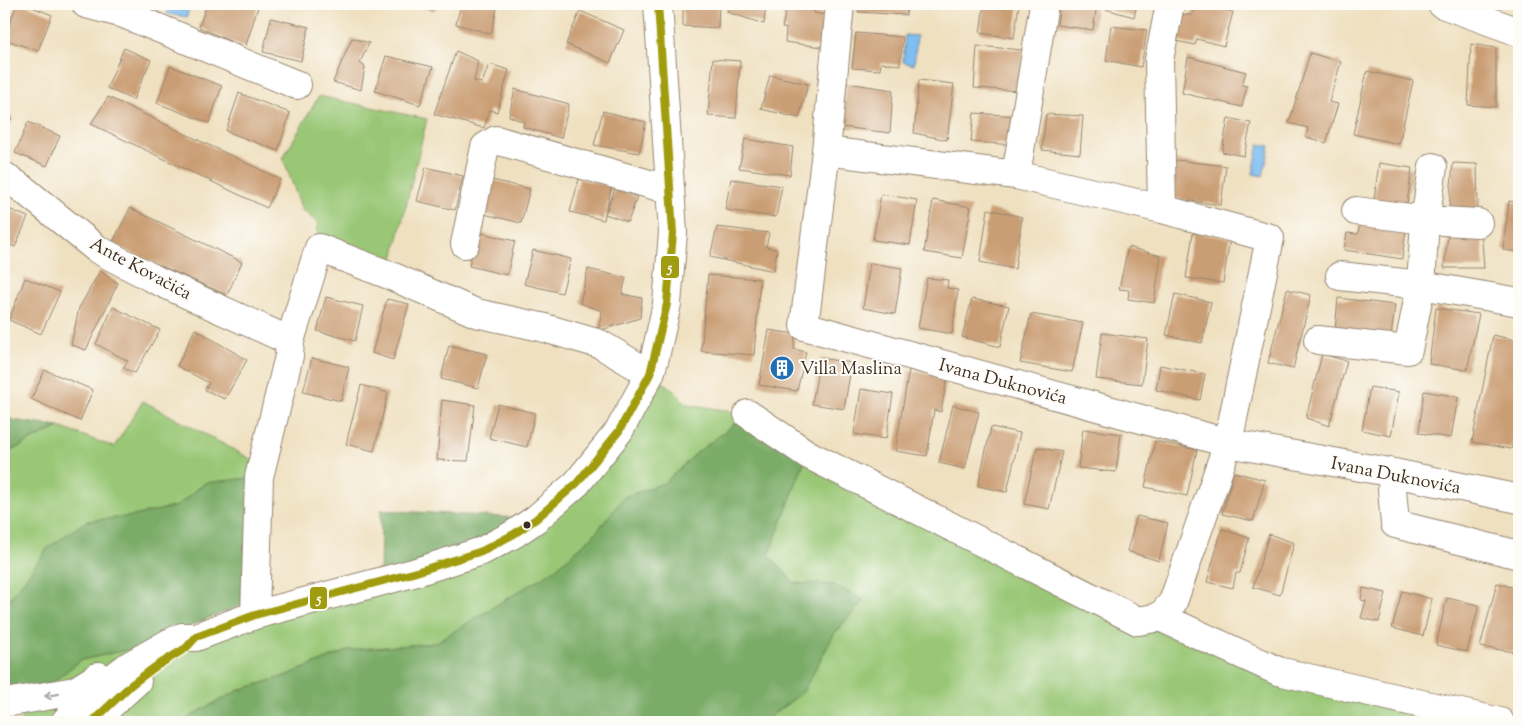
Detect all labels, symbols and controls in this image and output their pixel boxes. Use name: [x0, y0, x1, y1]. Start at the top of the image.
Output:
street label: Ante Kovačića: [84, 232, 196, 308]
line badge: 5: [660, 255, 680, 279]
text: 5: [667, 259, 673, 279]
street label: Ivana Duknovića: [936, 353, 1069, 413]
building icon: Villa Maslina: [769, 355, 795, 381]
place label: Villa Maslina: [800, 357, 902, 383]
street label: Ivana Duknovića: [1329, 452, 1463, 502]
unlabelled marker: [522, 520, 532, 530]
line badge: 5: [309, 586, 328, 610]
text: 5: [316, 590, 322, 610]
one-way arrow: [44, 691, 60, 701]

